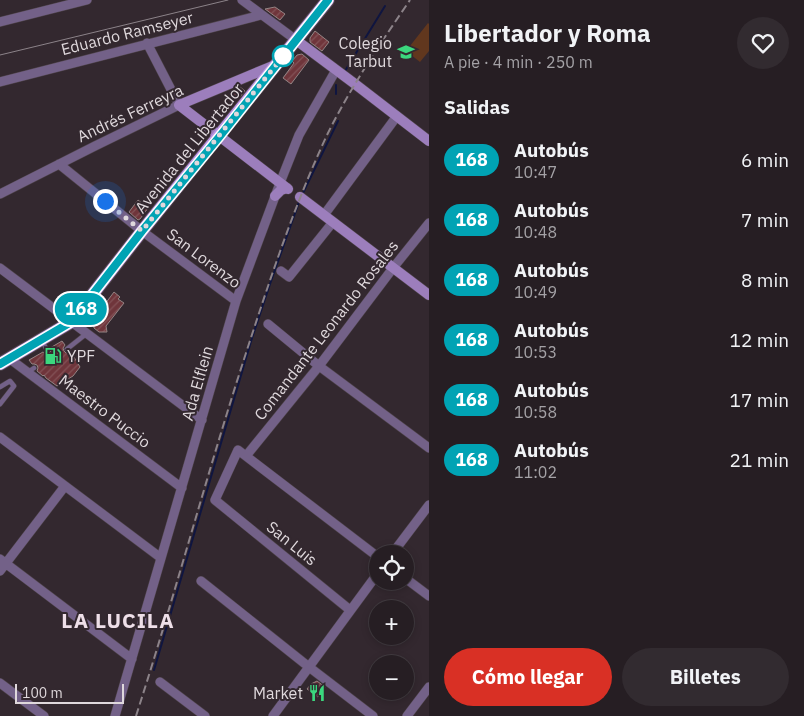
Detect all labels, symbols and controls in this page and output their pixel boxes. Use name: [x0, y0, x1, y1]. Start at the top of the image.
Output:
street label: Eduardo Ramseyer: [59, 7, 195, 59]
text: Libertador y Roma: [444, 17, 651, 49]
button: heart: [737, 17, 789, 69]
place label: Colegio Tarbut: [339, 33, 392, 71]
school or university icon: Colegio Tarbut: [396, 42, 416, 62]
unlabelled marker: [272, 45, 294, 67]
text: A pie · 4 min · 250 m: [444, 52, 593, 72]
street label: Andrés Ferreyra: [74, 79, 187, 146]
street label: Avenida del Libertador: [130, 79, 248, 217]
text: Salidas: [444, 95, 510, 119]
text: Autobús: [514, 138, 589, 162]
text: 168: [455, 148, 488, 171]
text: 6 min: [741, 148, 789, 172]
text: 10:47: [514, 162, 557, 182]
your location: [93, 189, 118, 214]
text: Autobús: [514, 198, 589, 222]
text: 168: [455, 208, 488, 231]
text: 7 min: [741, 208, 789, 232]
text: 10:48: [514, 222, 557, 242]
street label: San Lorenzo: [163, 224, 245, 292]
street label: Comandante Leonardo Rosales: [250, 236, 402, 424]
text: Autobús: [514, 258, 589, 282]
text: 168: [455, 268, 488, 291]
text: 8 min: [741, 268, 789, 292]
text: 10:49: [514, 282, 557, 302]
line badge: 168: [52, 293, 110, 325]
text: 168: [65, 297, 97, 320]
text: Autobús: [514, 318, 589, 342]
text: 168: [455, 328, 488, 351]
text: 12 min: [730, 328, 789, 352]
text: 10:53: [514, 342, 557, 362]
street label: Ada Elflein: [177, 343, 217, 423]
fuel station icon: YPF: [43, 346, 63, 366]
place label: YPF: [67, 346, 95, 366]
street label: Maestro Puccio: [55, 370, 155, 452]
text: Autobús: [514, 378, 589, 402]
text: 168: [455, 388, 488, 411]
text: 17 min: [730, 388, 789, 412]
text: 10:58: [514, 402, 557, 422]
text: Autobús: [514, 438, 589, 462]
text: 168: [455, 448, 488, 471]
text: 21 min: [730, 448, 789, 472]
text: 11:02: [514, 462, 557, 482]
street label: San Luis: [263, 517, 321, 569]
map controls: [369, 545, 414, 700]
button: locate: [369, 545, 414, 590]
button: +: [369, 600, 414, 645]
district label: LA LUCILA: [61, 606, 175, 634]
button: Cómo llegar: [444, 648, 612, 706]
button: Billetes: [622, 648, 789, 706]
button: −: [369, 655, 414, 700]
scale bar: [15, 681, 124, 704]
place label: Market: [253, 683, 303, 703]
restaurant icon: Market: [307, 683, 327, 703]
text: 100 m: [22, 684, 63, 702]

